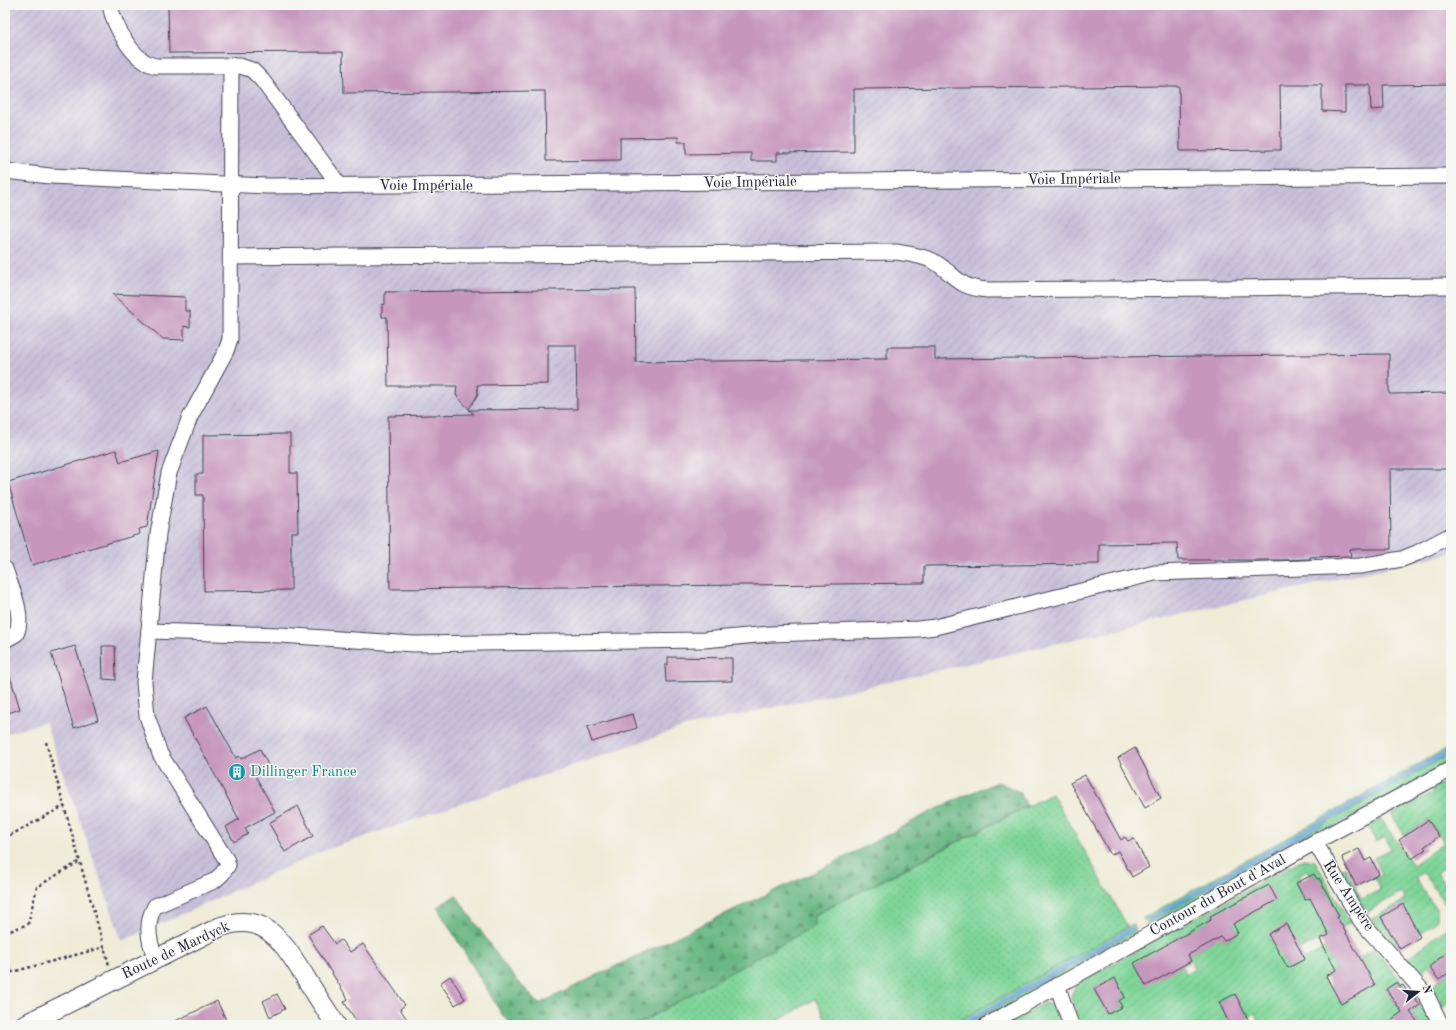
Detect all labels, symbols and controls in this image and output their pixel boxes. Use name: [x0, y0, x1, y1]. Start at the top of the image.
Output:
street label: Voie Impériale: [1027, 172, 1121, 188]
street label: Voie Impériale: [703, 175, 797, 191]
street label: Voie Impériale: [379, 179, 473, 194]
building icon: Dillinger France: [227, 762, 247, 782]
place label: Dillinger France: [250, 765, 357, 780]
street label: Contour du Bout d'Aval: [1148, 852, 1288, 940]
street label: Rue Ampère: [1320, 858, 1376, 934]
street label: Route de Mardyck: [120, 919, 232, 983]
north arrow: [1398, 972, 1438, 1012]
text: N: [1420, 984, 1433, 996]

